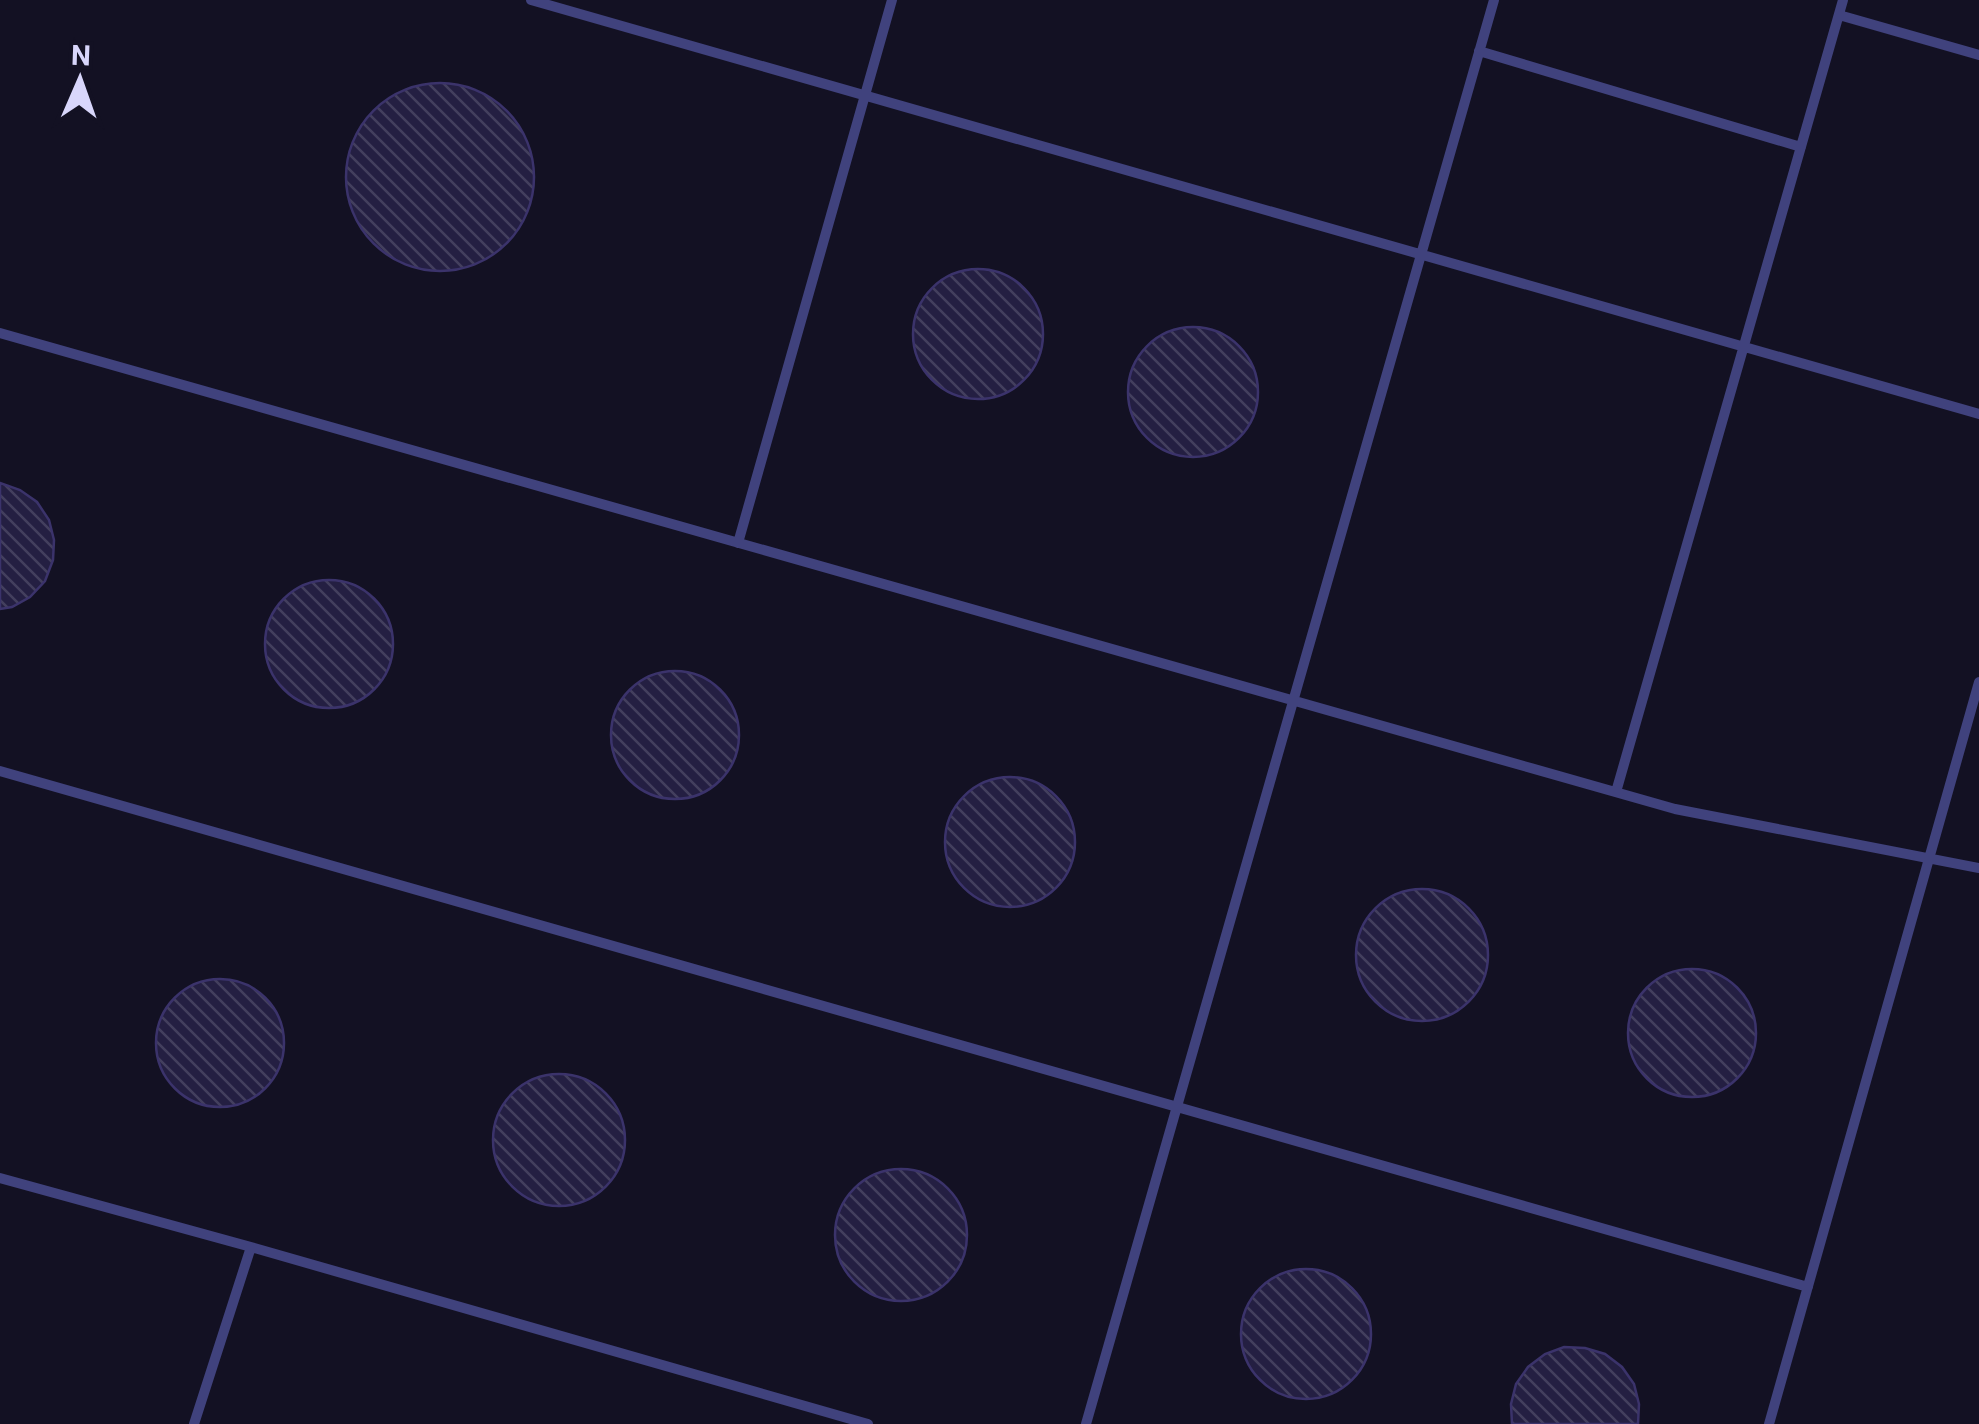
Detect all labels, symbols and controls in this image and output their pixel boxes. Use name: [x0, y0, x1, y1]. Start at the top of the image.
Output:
north arrow: [30, 30, 130, 130]
text: N: [70, 39, 91, 72]

